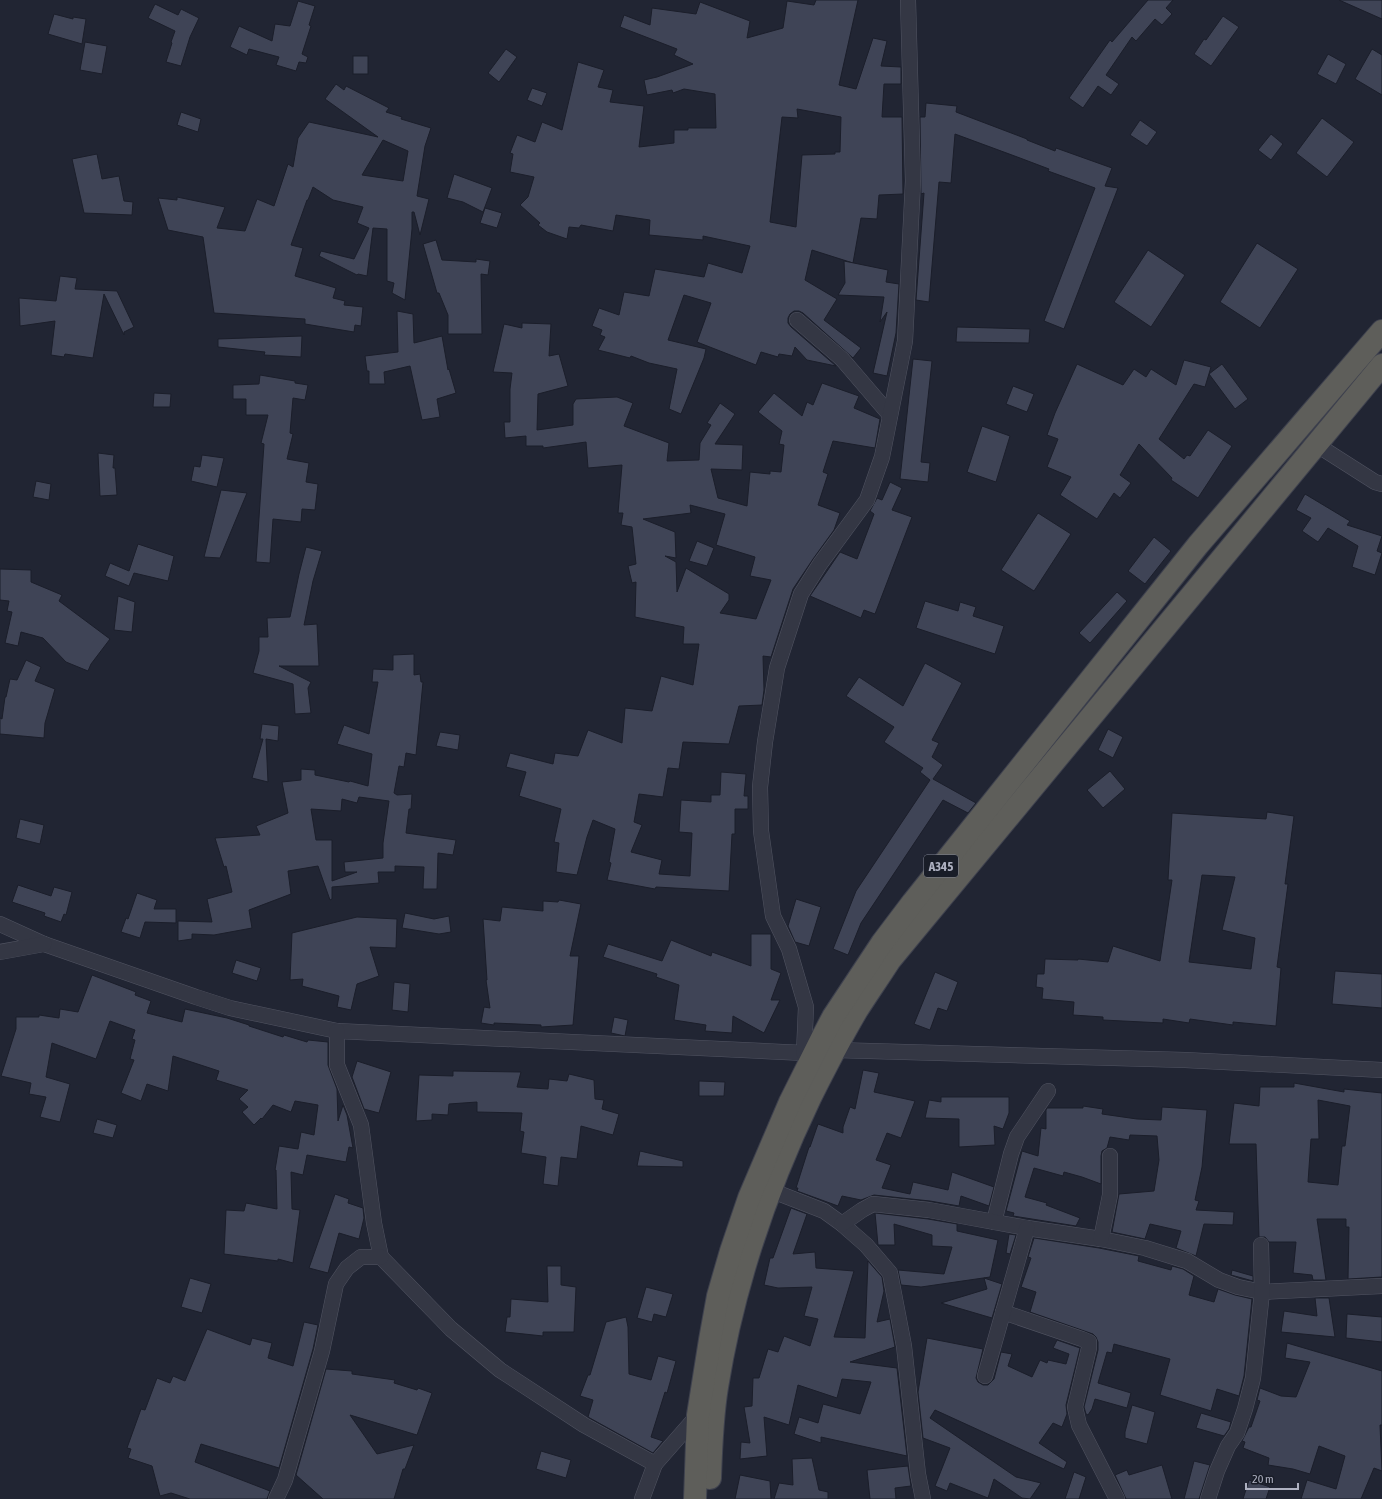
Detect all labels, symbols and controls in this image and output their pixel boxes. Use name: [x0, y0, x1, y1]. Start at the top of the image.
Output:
road number: A345: [924, 855, 958, 877]
scale bar: [1246, 1465, 1298, 1491]
text: 20 m: [1252, 1472, 1274, 1486]

